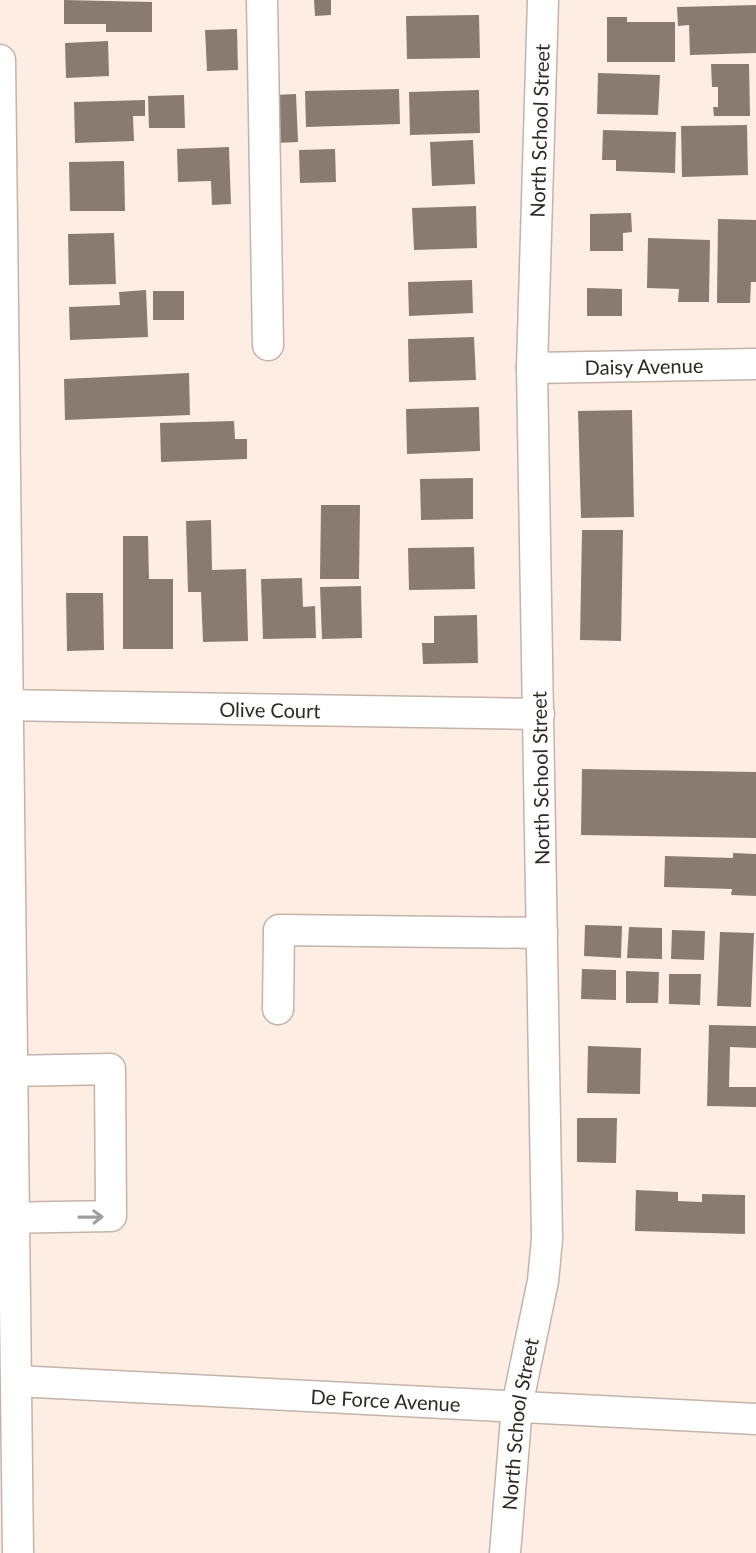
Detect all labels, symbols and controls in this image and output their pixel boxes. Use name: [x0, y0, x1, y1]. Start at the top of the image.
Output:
street label: North School Street: [525, 43, 554, 218]
street label: Daisy Avenue: [584, 353, 704, 379]
street label: North School Street: [526, 691, 554, 865]
street label: Olive Court: [219, 697, 321, 722]
one-way arrow: [77, 1209, 104, 1224]
street label: North School Street: [497, 1336, 543, 1511]
street label: De Force Avenue: [310, 1384, 461, 1416]

